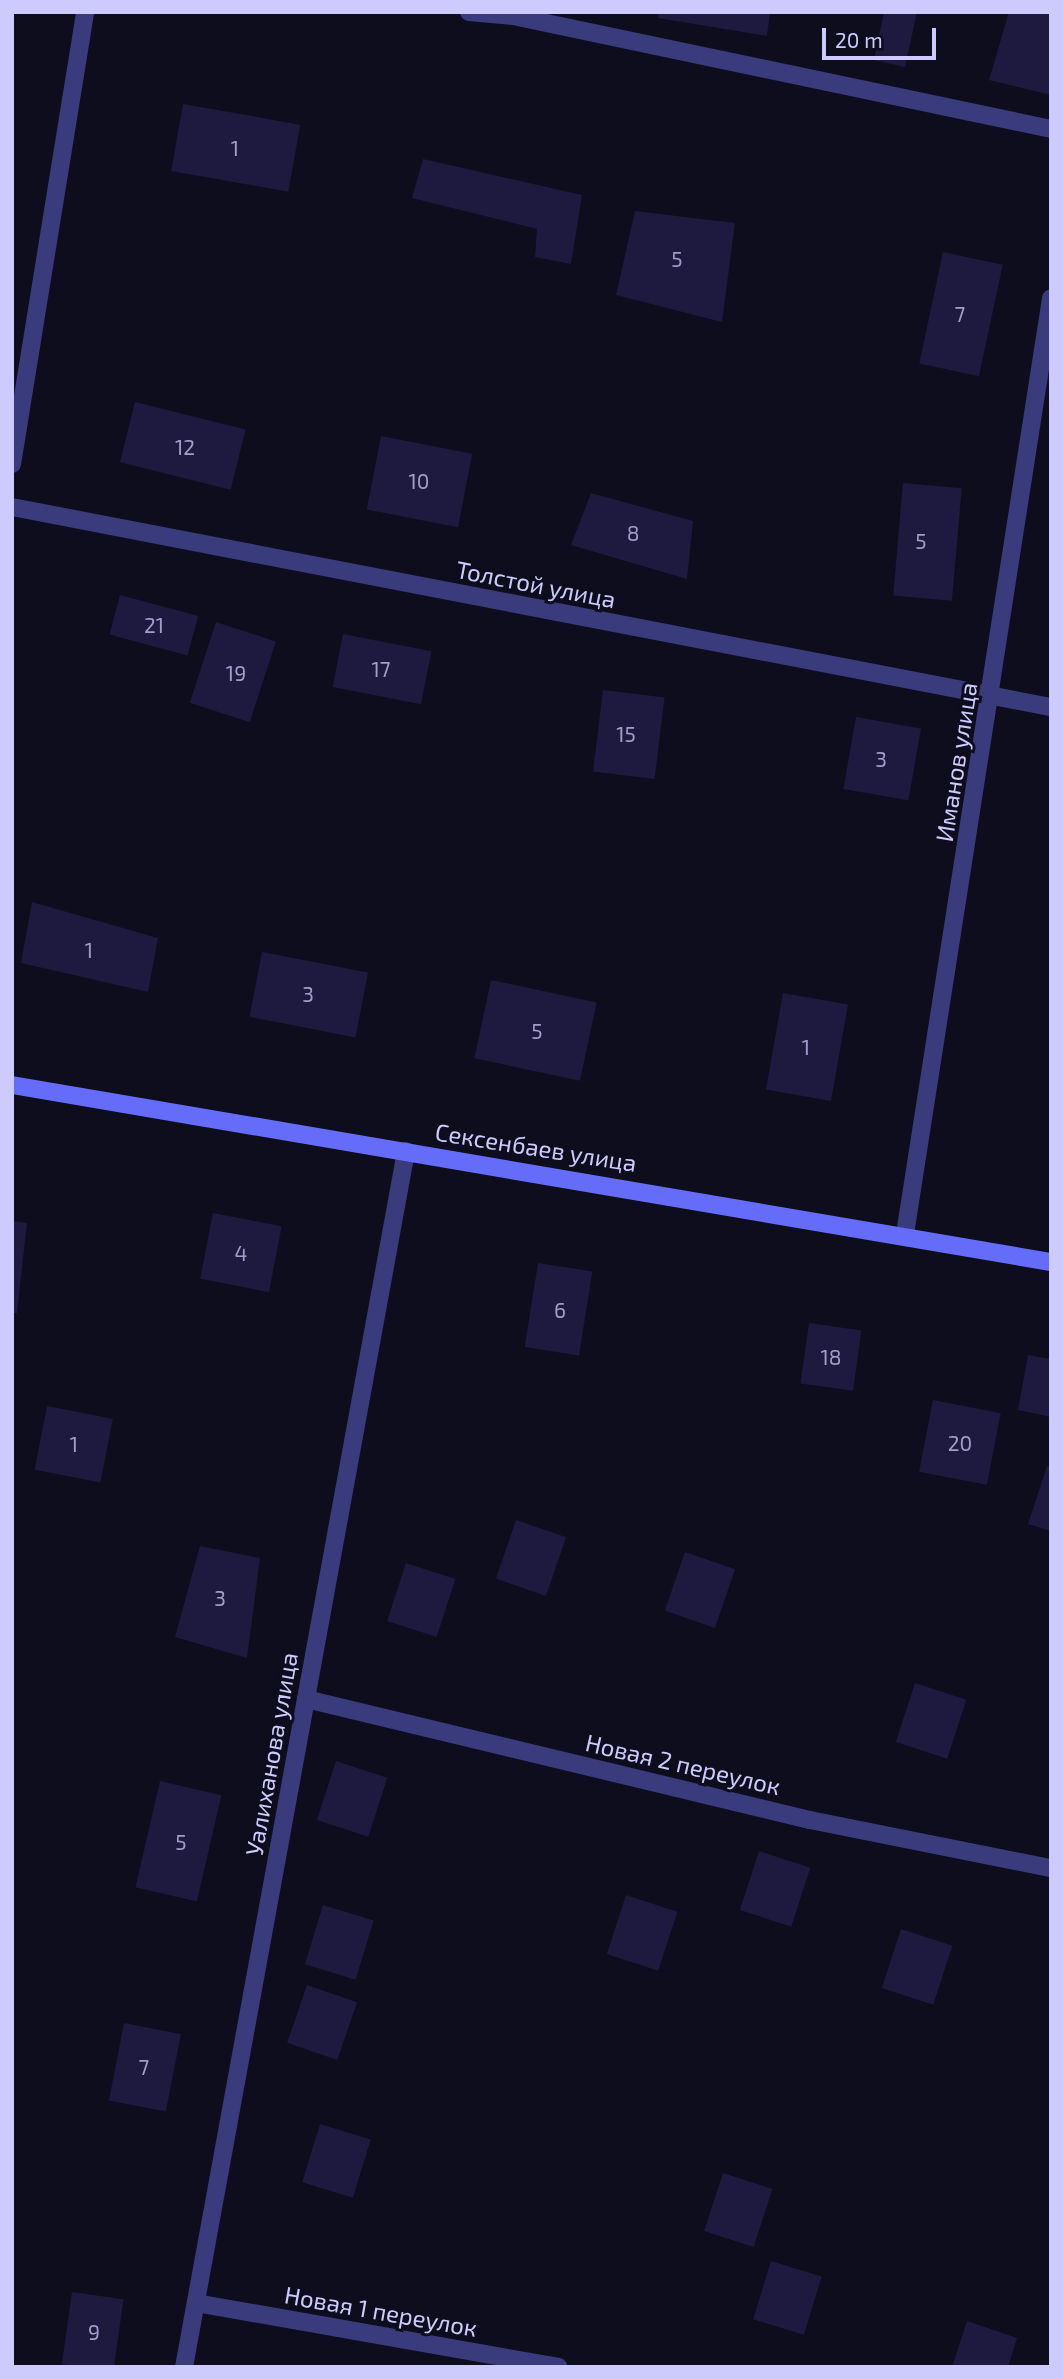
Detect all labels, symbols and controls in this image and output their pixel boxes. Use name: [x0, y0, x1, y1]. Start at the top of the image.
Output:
scale bar: [825, 14, 939, 58]
text: 20 m: [835, 27, 883, 52]
house number: 1: [231, 135, 239, 161]
house number: 5: [671, 246, 683, 272]
house number: 7: [955, 301, 965, 327]
house number: 12: [175, 434, 195, 460]
house number: 10: [408, 468, 430, 494]
house number: 8: [627, 520, 639, 546]
house number: 5: [915, 528, 927, 554]
street label: Толстой улица: [454, 554, 618, 614]
house number: 21: [144, 612, 164, 638]
house number: 17: [371, 656, 391, 682]
house number: 19: [226, 660, 246, 686]
street label: Иманов улица: [929, 680, 983, 844]
house number: 15: [616, 721, 636, 747]
house number: 3: [875, 746, 887, 772]
house number: 1: [85, 937, 93, 963]
house number: 3: [302, 981, 314, 1007]
house number: 5: [531, 1018, 543, 1044]
house number: 1: [802, 1034, 810, 1060]
street label: Сексенбаев улица: [433, 1117, 639, 1177]
house number: 4: [235, 1240, 247, 1266]
house number: 6: [554, 1297, 566, 1323]
house number: 18: [820, 1344, 842, 1370]
house number: 20: [948, 1430, 972, 1456]
house number: 1: [70, 1431, 78, 1457]
house number: 3: [214, 1585, 226, 1611]
street label: Уалиханова улица: [239, 1650, 303, 1858]
street label: Новая 2 переулок: [583, 1728, 783, 1800]
house number: 5: [175, 1829, 187, 1855]
house number: 7: [139, 2054, 149, 2080]
street label: Новая 1 переулок: [282, 2280, 480, 2342]
house number: 9: [88, 2319, 100, 2345]

